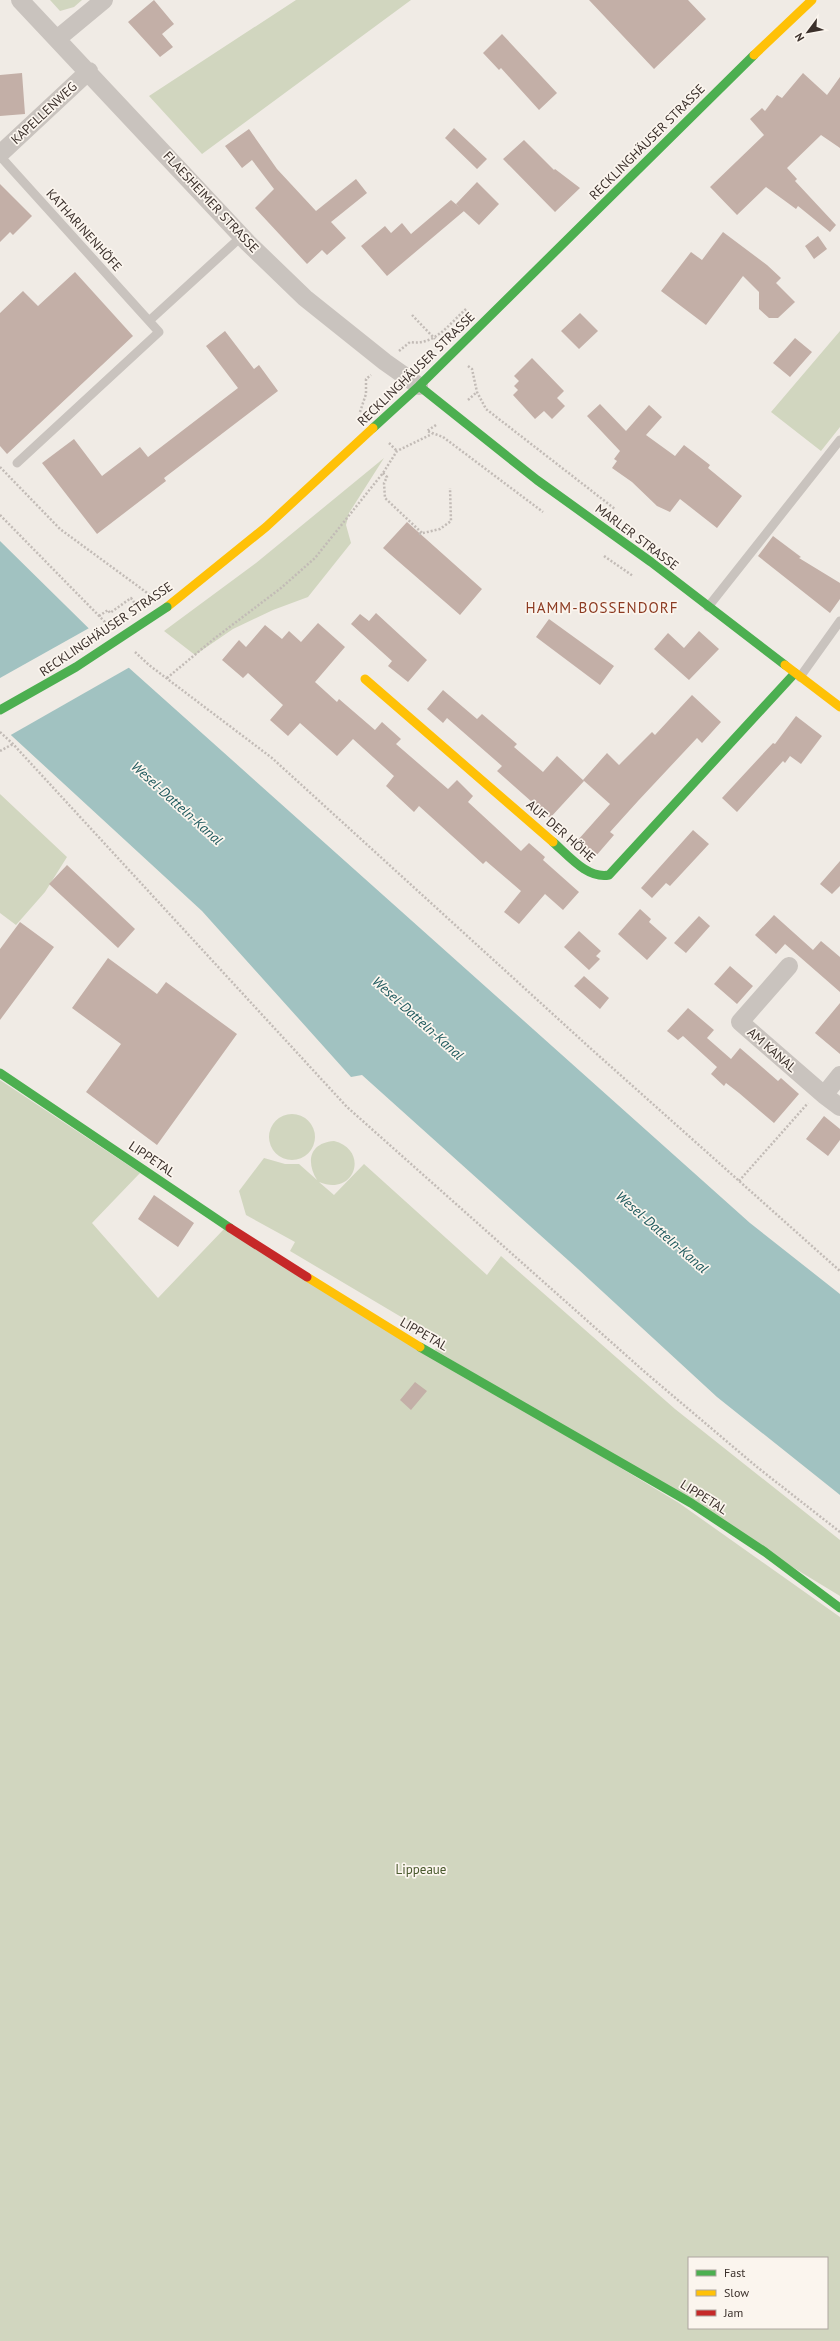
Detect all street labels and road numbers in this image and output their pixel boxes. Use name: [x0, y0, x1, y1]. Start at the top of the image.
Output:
street label: KAPELLENWEG: [7, 78, 81, 148]
street label: RECKLINGHÄUSER STRASSE: [585, 80, 709, 204]
street label: FLAESHEIMER STRASSE: [159, 148, 263, 256]
street label: KATHARINENHÖFE: [43, 185, 126, 275]
street label: RECKLINGHÄUSER STRASSE: [354, 308, 478, 430]
street label: MARLER STRASSE: [592, 500, 682, 574]
street label: RECKLINGHÄUSER STRASSE: [36, 578, 176, 680]
street label: AUF DER HÖHE: [523, 796, 599, 866]
street label: AM KANAL: [744, 1024, 800, 1076]
street label: LIPPETAL: [125, 1137, 179, 1181]
street label: LIPPETAL: [397, 1313, 451, 1355]
street label: LIPPETAL: [677, 1476, 731, 1518]

